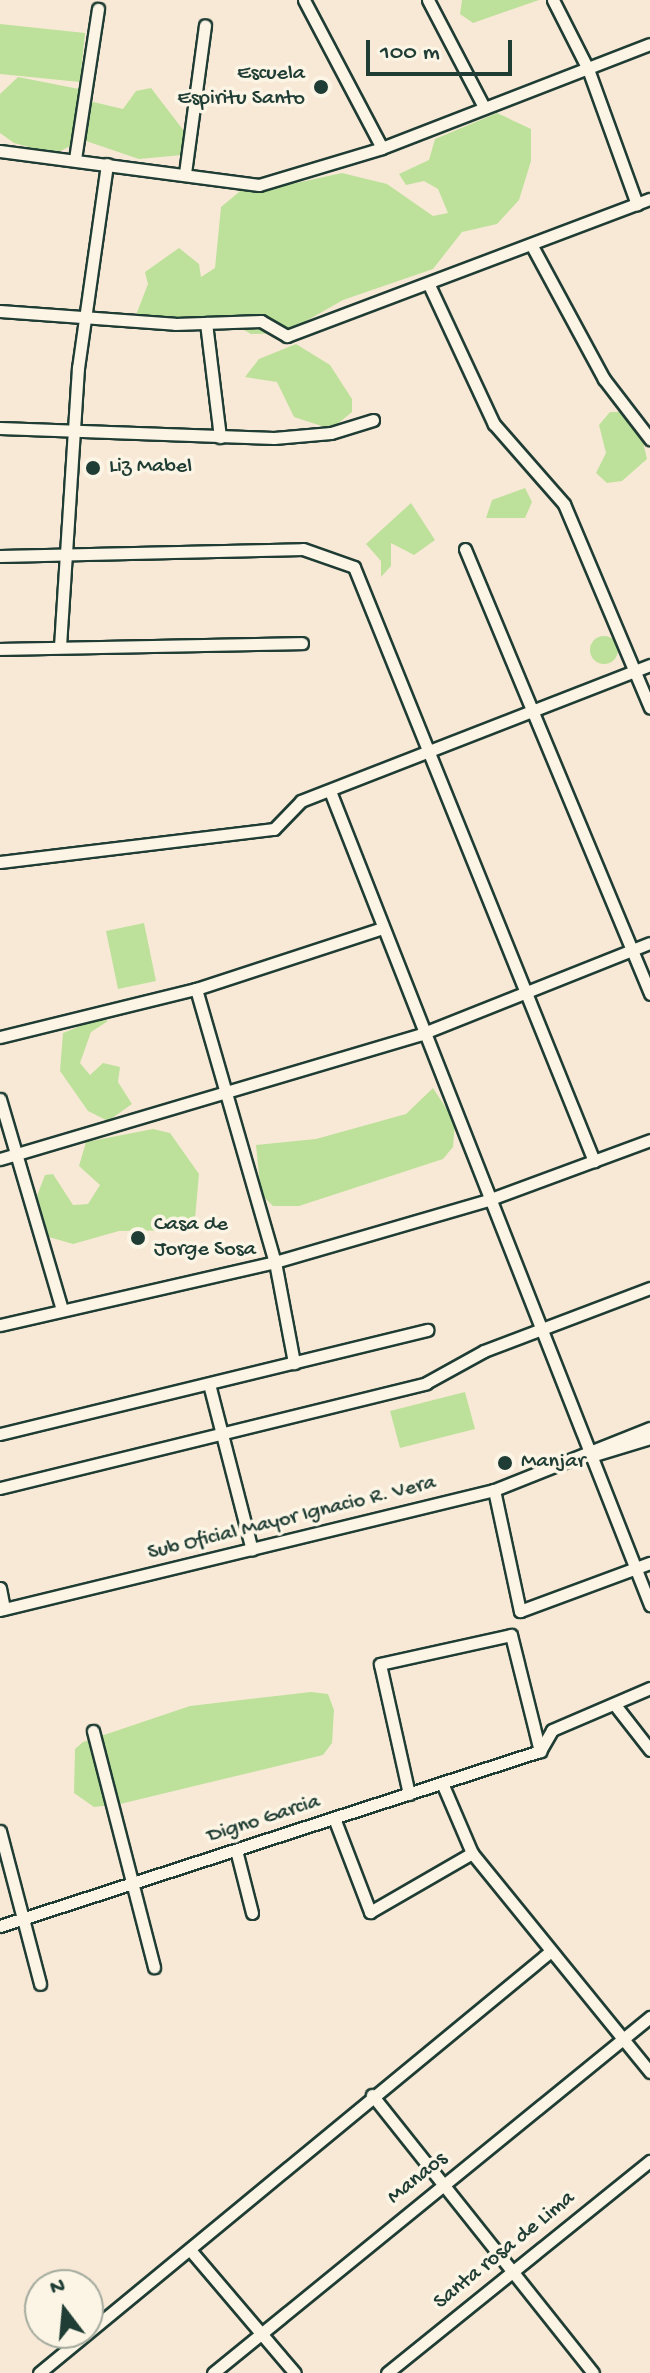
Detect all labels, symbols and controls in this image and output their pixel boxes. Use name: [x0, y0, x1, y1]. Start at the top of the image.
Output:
scale bar: [370, 24, 516, 74]
text: 100 m: [380, 39, 440, 68]
place label: Escuela Espiritu Santo: [177, 61, 305, 112]
marker: Escuela Espiritu Santo: [312, 78, 330, 96]
place label: Liz Mabel: [109, 455, 192, 481]
marker: Liz Mabel: [84, 459, 102, 477]
place label: Casa de Jorge Sosa: [154, 1212, 256, 1264]
marker: Casa de Jorge Sosa: [129, 1229, 147, 1247]
place label: Manjar: [521, 1450, 585, 1476]
marker: Manjar: [496, 1454, 514, 1472]
street label: Sub Oficial Mayor Ignacio R. Vera: [145, 1470, 439, 1568]
street label: Digno Garcia: [204, 1789, 324, 1851]
street label: Manaos: [383, 2147, 453, 2211]
street label: Santa rosa de Lima: [429, 2186, 581, 2316]
north arrow: [24, 2269, 104, 2349]
text: N: [47, 2273, 68, 2302]

